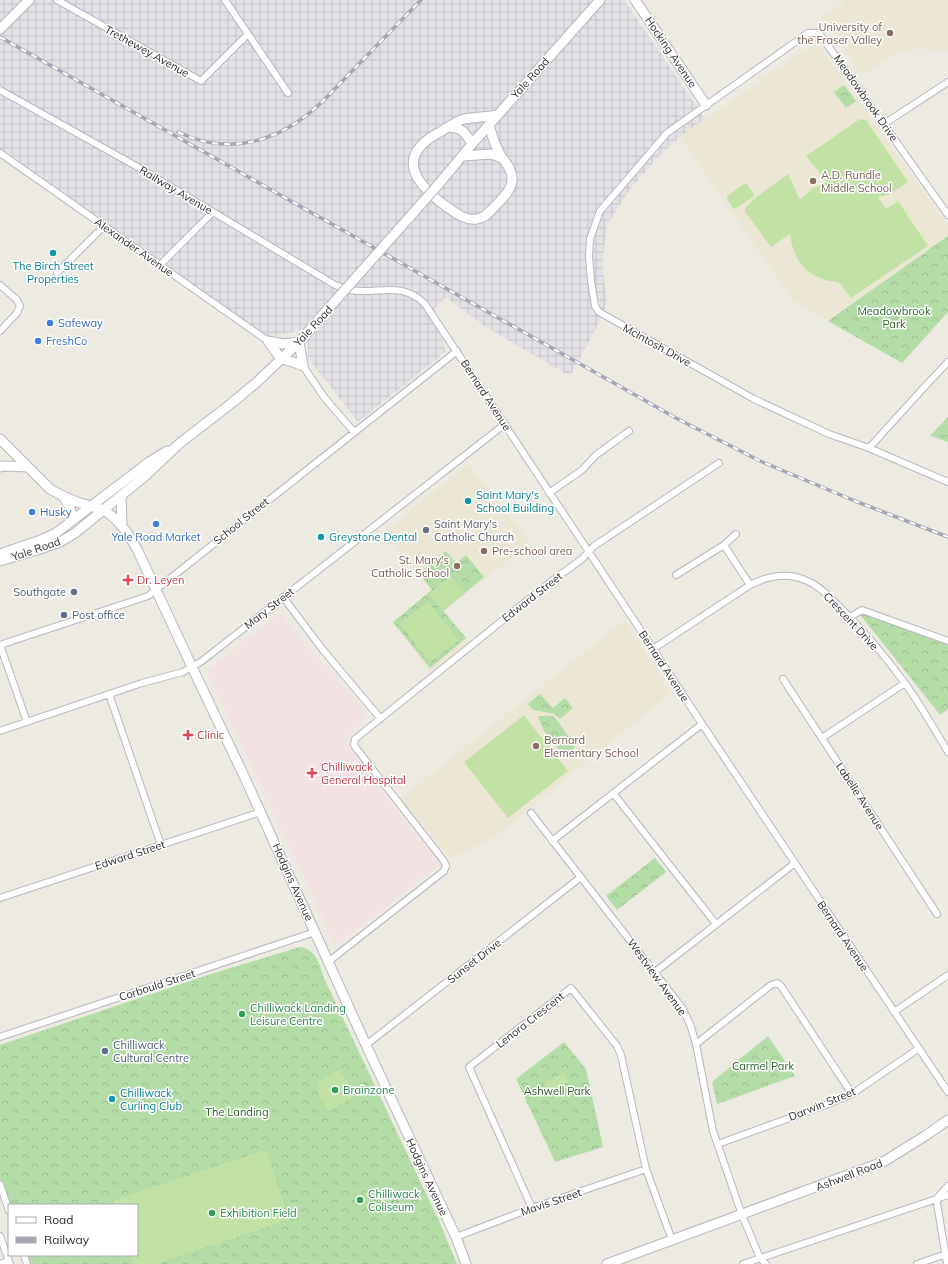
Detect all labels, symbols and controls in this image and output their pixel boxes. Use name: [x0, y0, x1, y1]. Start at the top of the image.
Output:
street label: Hocking Avenue: [642, 14, 700, 90]
place label: University of the Fraser Valley: [797, 20, 882, 47]
street label: Trethewey Avenue: [102, 22, 192, 80]
marker: University of the Fraser Valley: [885, 28, 895, 38]
street label: Meadowbrook Drive: [831, 52, 901, 144]
street label: Yale Road: [507, 54, 552, 102]
street label: Railway Avenue: [137, 163, 215, 217]
place label: A.D. Rundle Middle School: [821, 168, 892, 195]
marker: A.D. Rundle Middle School: [808, 176, 818, 186]
street label: Alexander Avenue: [92, 215, 176, 279]
marker: The Birch Street Properties: [48, 248, 58, 258]
place label: The Birch Street Properties: [12, 259, 94, 286]
street label: Yale Road: [290, 303, 335, 350]
park label: Meadowbrook Park: [857, 304, 931, 331]
place label: Safeway: [58, 316, 103, 330]
marker: Safeway: [45, 318, 55, 328]
street label: McIntosh Drive: [621, 321, 693, 369]
place label: FreshCo: [46, 334, 87, 348]
marker: FreshCo: [33, 336, 43, 346]
street label: Bernard Avenue: [458, 357, 514, 433]
place label: Saint Mary's School Building: [476, 488, 554, 515]
street label: School Street: [210, 494, 272, 548]
marker: Saint Mary's School Building: [463, 496, 473, 506]
place label: Husky: [40, 505, 72, 519]
marker: Husky: [27, 507, 37, 517]
place label: Saint Mary's Catholic Church: [434, 517, 514, 544]
marker: Yale Road Market: [151, 519, 161, 529]
marker: Saint Mary's Catholic Church: [421, 525, 431, 535]
place label: Yale Road Market: [110, 530, 201, 544]
place label: Greystone Dental: [329, 530, 417, 544]
marker: Greystone Dental: [316, 532, 326, 542]
street label: Yale Road: [9, 534, 62, 564]
place label: Pre-school area: [492, 544, 572, 558]
marker: Pre-school area: [479, 546, 489, 556]
place label: St. Mary's Catholic School: [371, 553, 449, 580]
marker: St. Mary's Catholic School: [452, 561, 462, 571]
street label: Edward Street: [499, 569, 565, 625]
place label: Dr. Leyen: [137, 573, 184, 587]
marker: Dr. Leyen: [122, 574, 134, 586]
street label: Mary Street: [241, 584, 297, 632]
place label: Southgate: [13, 585, 66, 599]
marker: Southgate: [69, 587, 79, 597]
street label: Crescent Drive: [821, 589, 881, 653]
place label: Post office: [72, 608, 125, 622]
marker: Post office: [59, 610, 69, 620]
street label: Bernard Avenue: [636, 628, 692, 704]
place label: Clinic: [197, 728, 225, 742]
marker: Clinic: [182, 729, 194, 741]
place label: Bernard Elementary School: [544, 733, 639, 760]
marker: Bernard Elementary School: [531, 741, 541, 751]
place label: Chilliwack General Hospital: [321, 760, 406, 787]
street label: Labelle Avenue: [833, 760, 887, 832]
marker: Chilliwack General Hospital: [306, 767, 318, 779]
street label: Edward Street: [93, 837, 167, 873]
street label: Hodgins Avenue: [270, 841, 316, 923]
street label: Bernard Avenue: [814, 898, 872, 974]
street label: Sunset Drive: [444, 936, 504, 986]
street label: Westview Avenue: [624, 936, 690, 1018]
street label: Corbould Street: [117, 966, 197, 1004]
street label: Lenora Crescent: [493, 989, 567, 1051]
place label: Chilliwack Landing Leisure Centre: [250, 1001, 346, 1028]
marker: Chilliwack Landing Leisure Centre: [237, 1009, 247, 1019]
place label: Chilliwack Cultural Centre: [113, 1038, 189, 1065]
marker: Chilliwack Cultural Centre: [100, 1046, 110, 1056]
park label: Carmel Park: [732, 1059, 794, 1073]
place label: Brainzone: [343, 1083, 394, 1097]
park label: Ashwell Park: [524, 1084, 591, 1098]
street label: Darwin Street: [786, 1084, 858, 1124]
marker: Brainzone: [330, 1085, 340, 1095]
place label: Chilliwack Curling Club: [120, 1086, 182, 1113]
marker: Chilliwack Curling Club: [107, 1094, 117, 1104]
park label: The Landing: [205, 1105, 269, 1119]
street label: Hodgins Avenue: [403, 1136, 451, 1218]
street label: Ashwell Road: [814, 1156, 884, 1194]
street label: Mavis Street: [519, 1185, 583, 1219]
place label: Chilliwack Coliseum: [368, 1187, 420, 1214]
marker: Chilliwack Coliseum: [355, 1195, 365, 1205]
legend: [8, 1204, 138, 1256]
place label: Exhibition Field: [220, 1206, 297, 1220]
marker: Exhibition Field: [207, 1208, 217, 1218]
text: Road: [44, 1212, 73, 1227]
text: Railway: [44, 1232, 90, 1247]

